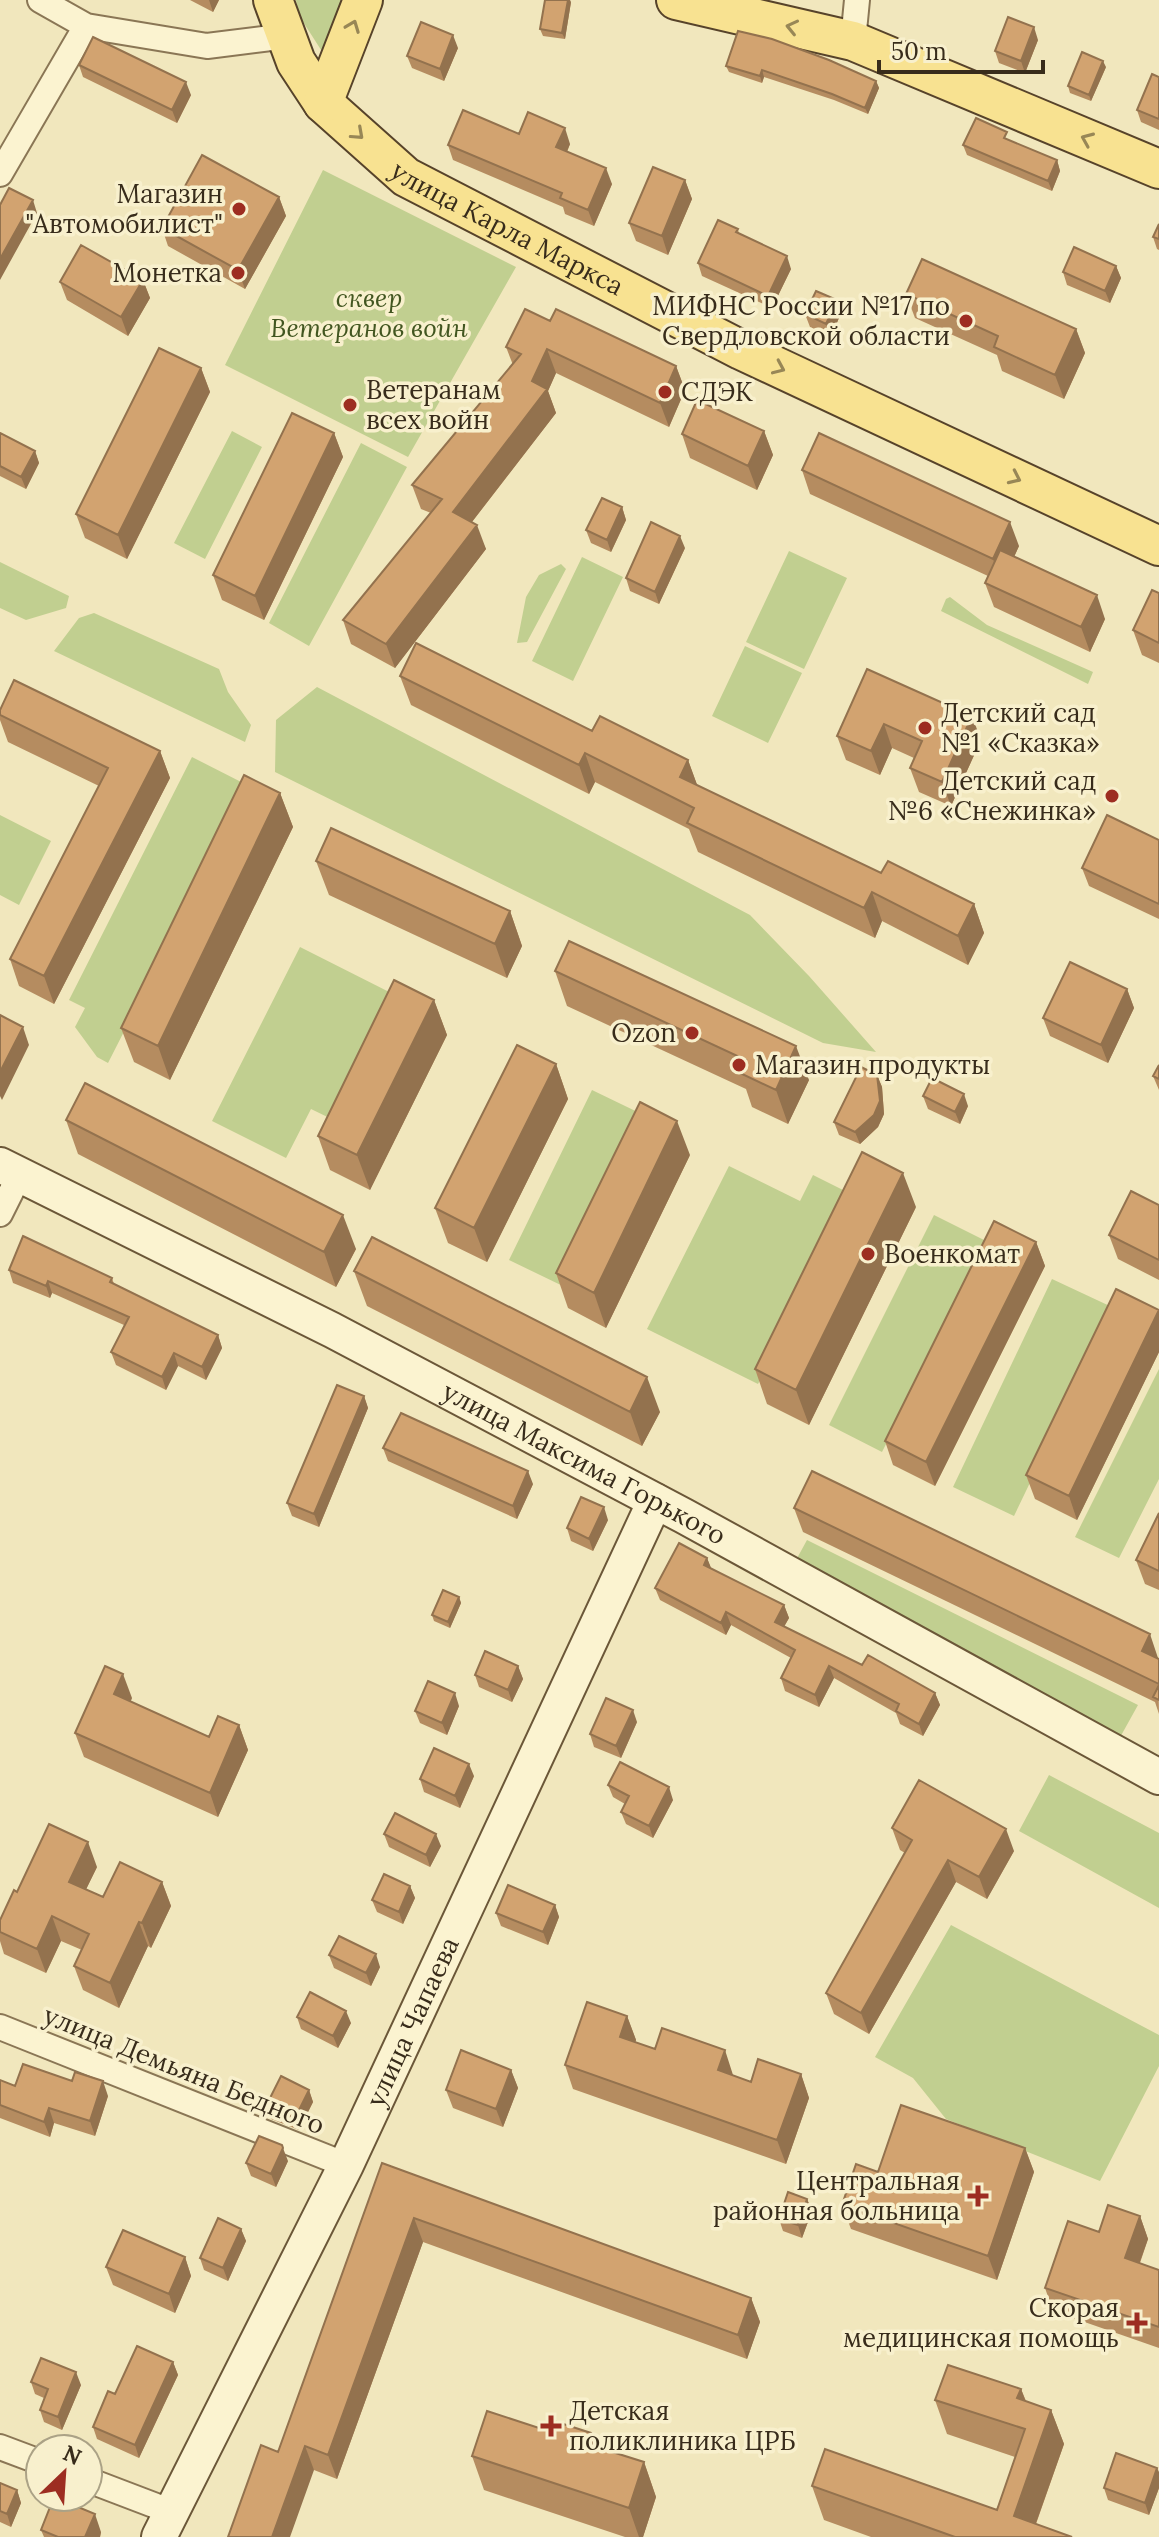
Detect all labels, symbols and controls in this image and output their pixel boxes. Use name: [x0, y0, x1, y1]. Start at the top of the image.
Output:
one-way arrow: [786, 19, 800, 36]
one-way arrow: [343, 20, 360, 34]
scale bar: [879, 24, 1043, 74]
text: 50 m: [891, 36, 947, 67]
one-way arrow: [348, 124, 363, 139]
one-way arrow: [1081, 132, 1095, 148]
street label: улица Карла Маркса: [384, 154, 629, 302]
place label: Магазин "Автомобилист": [25, 177, 223, 240]
marker: Магазин "Автомобилист": [230, 200, 248, 218]
place label: Монетка: [112, 256, 222, 289]
marker: Монетка: [229, 264, 247, 282]
park label: сквер Ветеранов войн: [270, 281, 468, 344]
place label: МИФНС России №17 по Свердловской области: [652, 289, 950, 352]
marker: МИФНС России №17 по Свердловской области: [957, 312, 975, 330]
one-way arrow: [771, 358, 786, 374]
place label: Ветеранам всех войн: [366, 373, 501, 436]
place label: СДЭК: [681, 375, 753, 408]
marker: СДЭК: [656, 383, 674, 401]
marker: Ветеранам всех войн: [341, 396, 359, 414]
one-way arrow: [1007, 468, 1021, 484]
place label: Детский сад №1 «Сказка»: [941, 696, 1100, 759]
marker: Детский сад №1 «Сказка»: [916, 719, 934, 737]
place label: Детский сад №6 «Снежинка»: [888, 764, 1096, 827]
marker: Детский сад №6 «Снежинка»: [1103, 787, 1121, 805]
place label: Ozon: [611, 1016, 676, 1049]
marker: Ozon: [683, 1024, 701, 1042]
place label: Магазин продукты: [755, 1048, 990, 1081]
marker: Магазин продукты: [730, 1056, 748, 1074]
place label: Военкомат: [884, 1237, 1020, 1270]
marker: Военкомат: [859, 1245, 877, 1263]
street label: улица Максима Горького: [437, 1374, 732, 1552]
street label: улица Чапаева: [358, 1932, 466, 2112]
street label: улица Демьяна Бедного: [39, 1998, 330, 2141]
place label: Центральная районная больница: [713, 2164, 960, 2227]
marker: Центральная районная больница: [967, 2185, 989, 2207]
place label: Скорая медицинская помощь: [843, 2291, 1119, 2354]
marker: Скорая медицинская помощь: [1126, 2312, 1148, 2334]
place label: Детская поликлиника ЦРБ: [569, 2394, 796, 2457]
marker: Детская поликлиника ЦРБ: [540, 2415, 562, 2437]
north arrow: [24, 2433, 104, 2513]
text: N: [59, 2439, 86, 2471]

